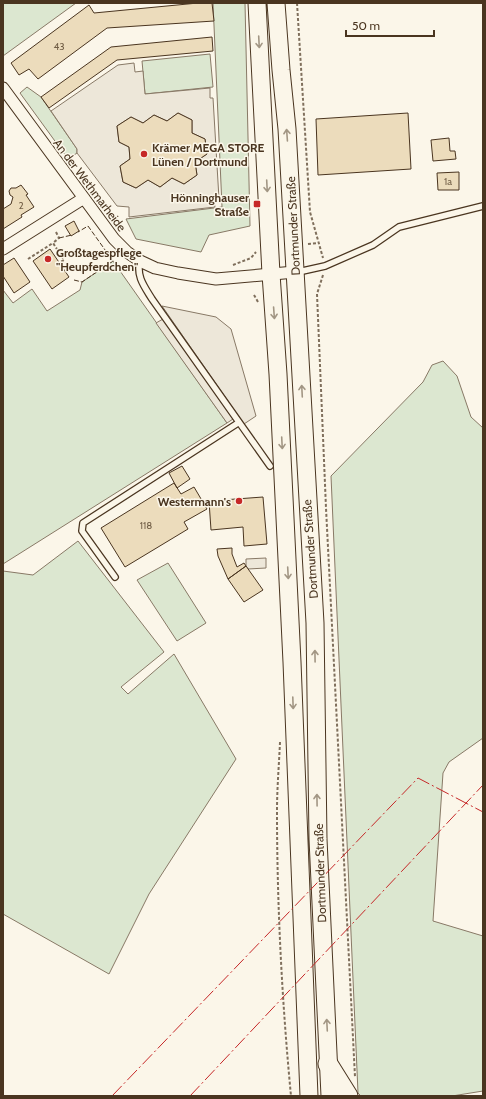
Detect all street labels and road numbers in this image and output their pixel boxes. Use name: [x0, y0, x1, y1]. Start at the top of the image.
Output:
street label: An der Wethmarheide: [50, 136, 130, 234]
street label: Dortmunder Straße: [283, 176, 303, 276]
street label: Dortmunder Straße: [299, 499, 321, 599]
street label: Dortmunder Straße: [311, 823, 329, 923]

